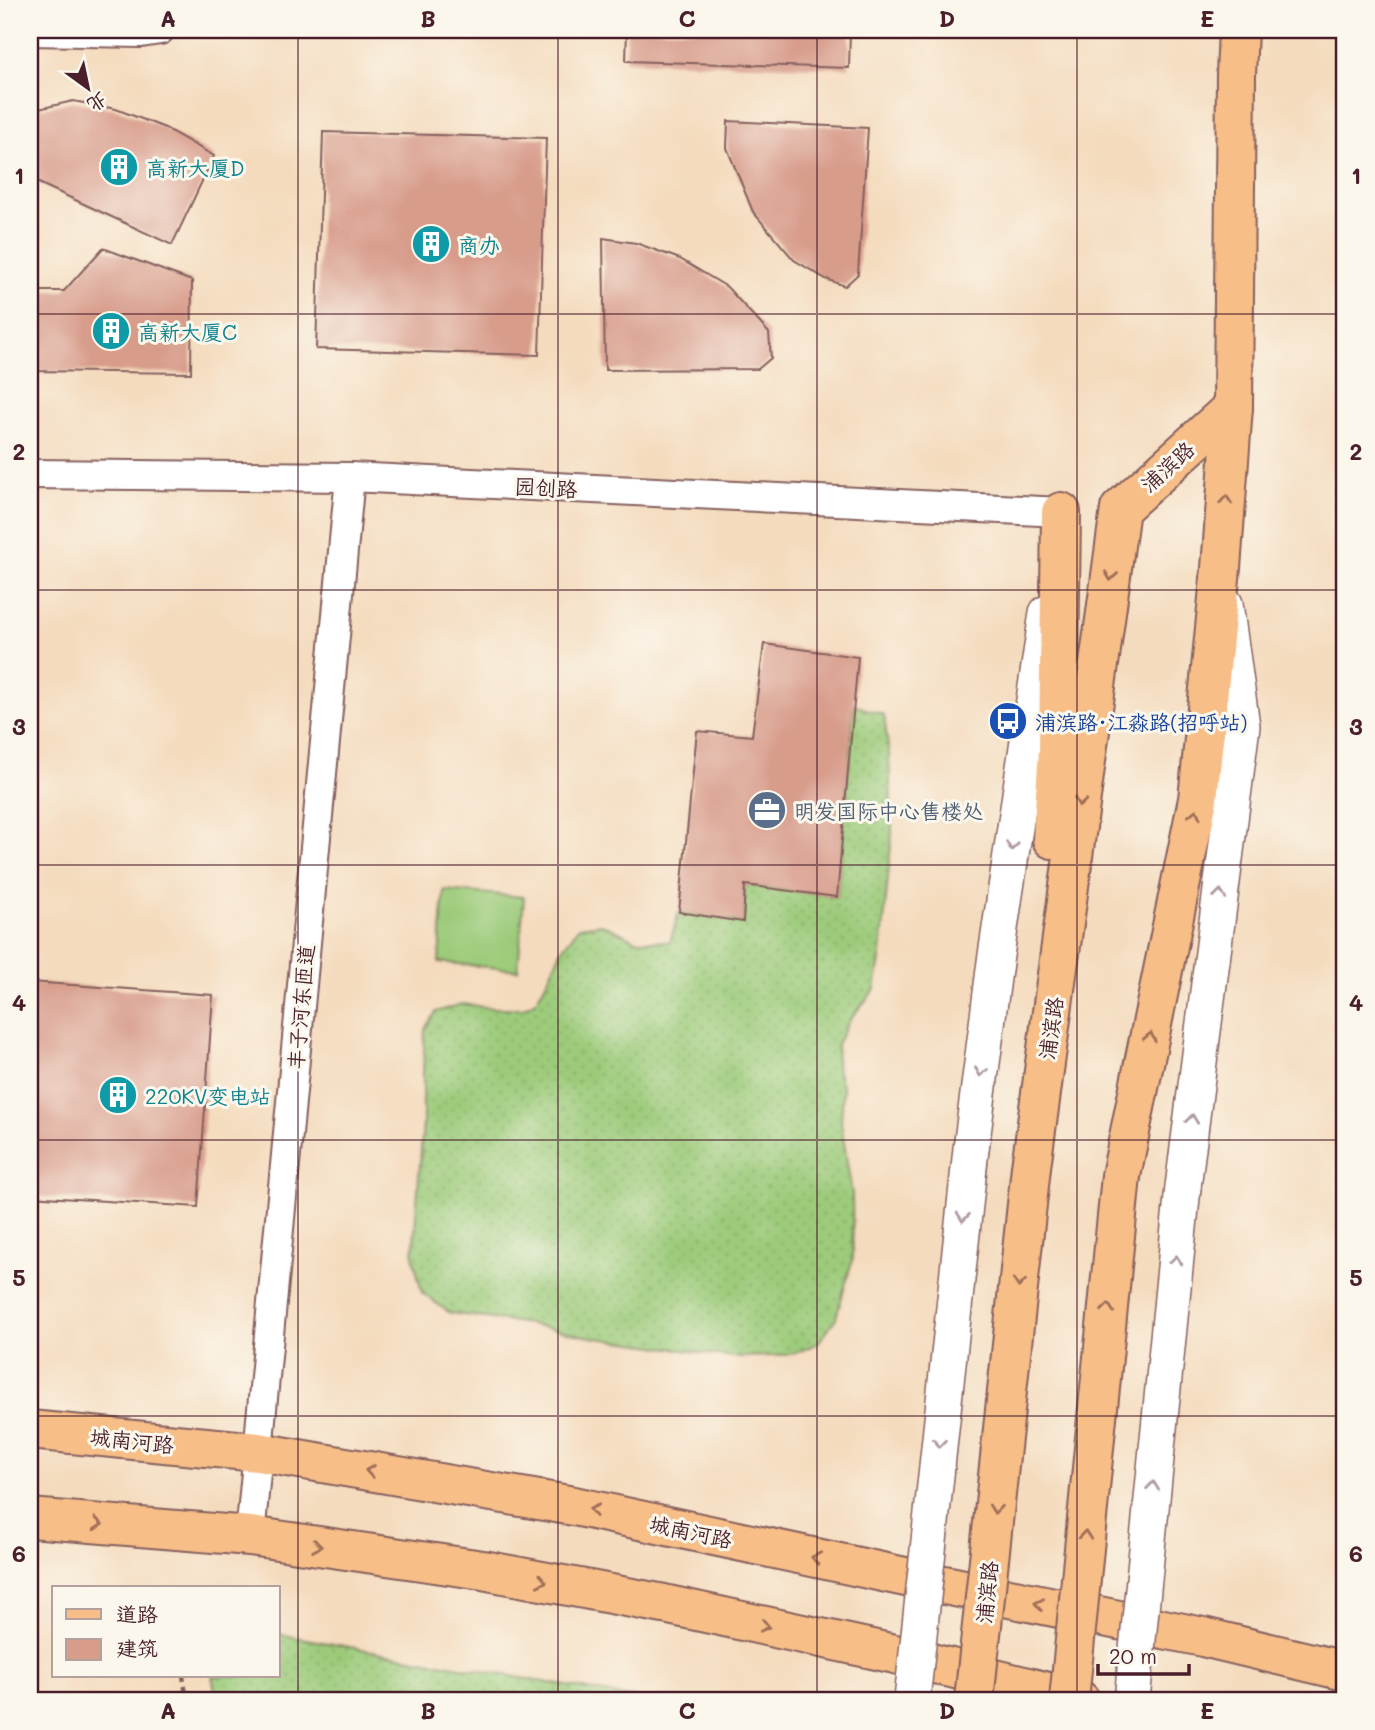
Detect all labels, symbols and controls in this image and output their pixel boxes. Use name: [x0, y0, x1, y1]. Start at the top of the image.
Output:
text: A: [160, 3, 176, 33]
text: B: [420, 3, 436, 33]
text: C: [678, 3, 696, 33]
text: D: [939, 3, 955, 33]
text: E: [1200, 3, 1214, 33]
north arrow: [52, 52, 122, 122]
text: 北: [83, 87, 112, 118]
building icon: 高新大厦D: [98, 146, 140, 188]
place label: 高新大厦D: [146, 154, 244, 181]
text: 1: [14, 160, 24, 190]
text: 1: [1351, 160, 1361, 190]
building icon: 商办: [410, 223, 452, 265]
place label: 商办: [458, 231, 500, 258]
building icon: 高新大厦C: [90, 310, 132, 352]
place label: 高新大厦C: [138, 318, 237, 345]
street label: 浦滨路: [1135, 435, 1199, 497]
text: 2: [13, 436, 25, 466]
text: 2: [1350, 436, 1362, 466]
street label: 园创路: [514, 472, 578, 502]
one-way arrow: [1218, 494, 1233, 505]
one-way arrow: [1104, 570, 1119, 582]
bus stop icon: 浦滨路·江淼路(招呼站): [987, 700, 1029, 742]
place label: 浦滨路·江淼路(招呼站): [1035, 708, 1247, 735]
text: 3: [12, 711, 26, 741]
text: 3: [1349, 711, 1363, 741]
office icon: 明发国际中心售楼处: [746, 789, 788, 831]
one-way arrow: [1073, 796, 1088, 808]
place label: 明发国际中心售楼处: [794, 797, 983, 824]
one-way arrow: [1187, 808, 1202, 820]
one-way arrow: [1005, 840, 1020, 852]
one-way arrow: [1213, 888, 1228, 900]
street label: 丰子河东匝道: [281, 943, 319, 1071]
text: 4: [12, 987, 26, 1017]
text: 4: [1349, 987, 1363, 1017]
street label: 浦滨路: [1032, 995, 1068, 1061]
one-way arrow: [1141, 1031, 1156, 1043]
one-way arrow: [973, 1066, 988, 1078]
building icon: 220KV变电站: [97, 1074, 139, 1116]
place label: 220KV变电站: [145, 1082, 271, 1109]
one-way arrow: [1184, 1114, 1199, 1125]
one-way arrow: [956, 1211, 971, 1223]
one-way arrow: [1168, 1254, 1183, 1265]
text: 5: [12, 1262, 26, 1292]
text: 5: [1349, 1262, 1363, 1292]
one-way arrow: [1011, 1277, 1026, 1289]
one-way arrow: [1100, 1303, 1115, 1314]
street label: 城南河路: [89, 1422, 175, 1458]
one-way arrow: [932, 1437, 947, 1449]
one-way arrow: [364, 1464, 376, 1479]
one-way arrow: [1145, 1480, 1160, 1491]
one-way arrow: [588, 1504, 600, 1519]
one-way arrow: [987, 1504, 1002, 1515]
street label: 城南河路: [647, 1509, 735, 1553]
one-way arrow: [93, 1516, 104, 1531]
one-way arrow: [1078, 1529, 1093, 1541]
text: 6: [12, 1538, 26, 1568]
one-way arrow: [311, 1538, 323, 1553]
text: 6: [1349, 1538, 1363, 1568]
one-way arrow: [810, 1552, 822, 1567]
street label: 浦滨路: [969, 1559, 1003, 1625]
one-way arrow: [536, 1573, 548, 1588]
legend: [52, 1586, 280, 1678]
one-way arrow: [1033, 1598, 1045, 1613]
text: 道路: [116, 1600, 158, 1627]
one-way arrow: [759, 1618, 771, 1632]
scale bar: [1098, 1632, 1190, 1676]
text: 建筑: [116, 1634, 158, 1661]
text: 20 m: [1109, 1642, 1157, 1669]
text: A: [160, 1695, 176, 1725]
text: B: [420, 1695, 436, 1725]
text: C: [678, 1695, 696, 1725]
text: D: [939, 1695, 955, 1725]
text: E: [1200, 1695, 1214, 1725]

